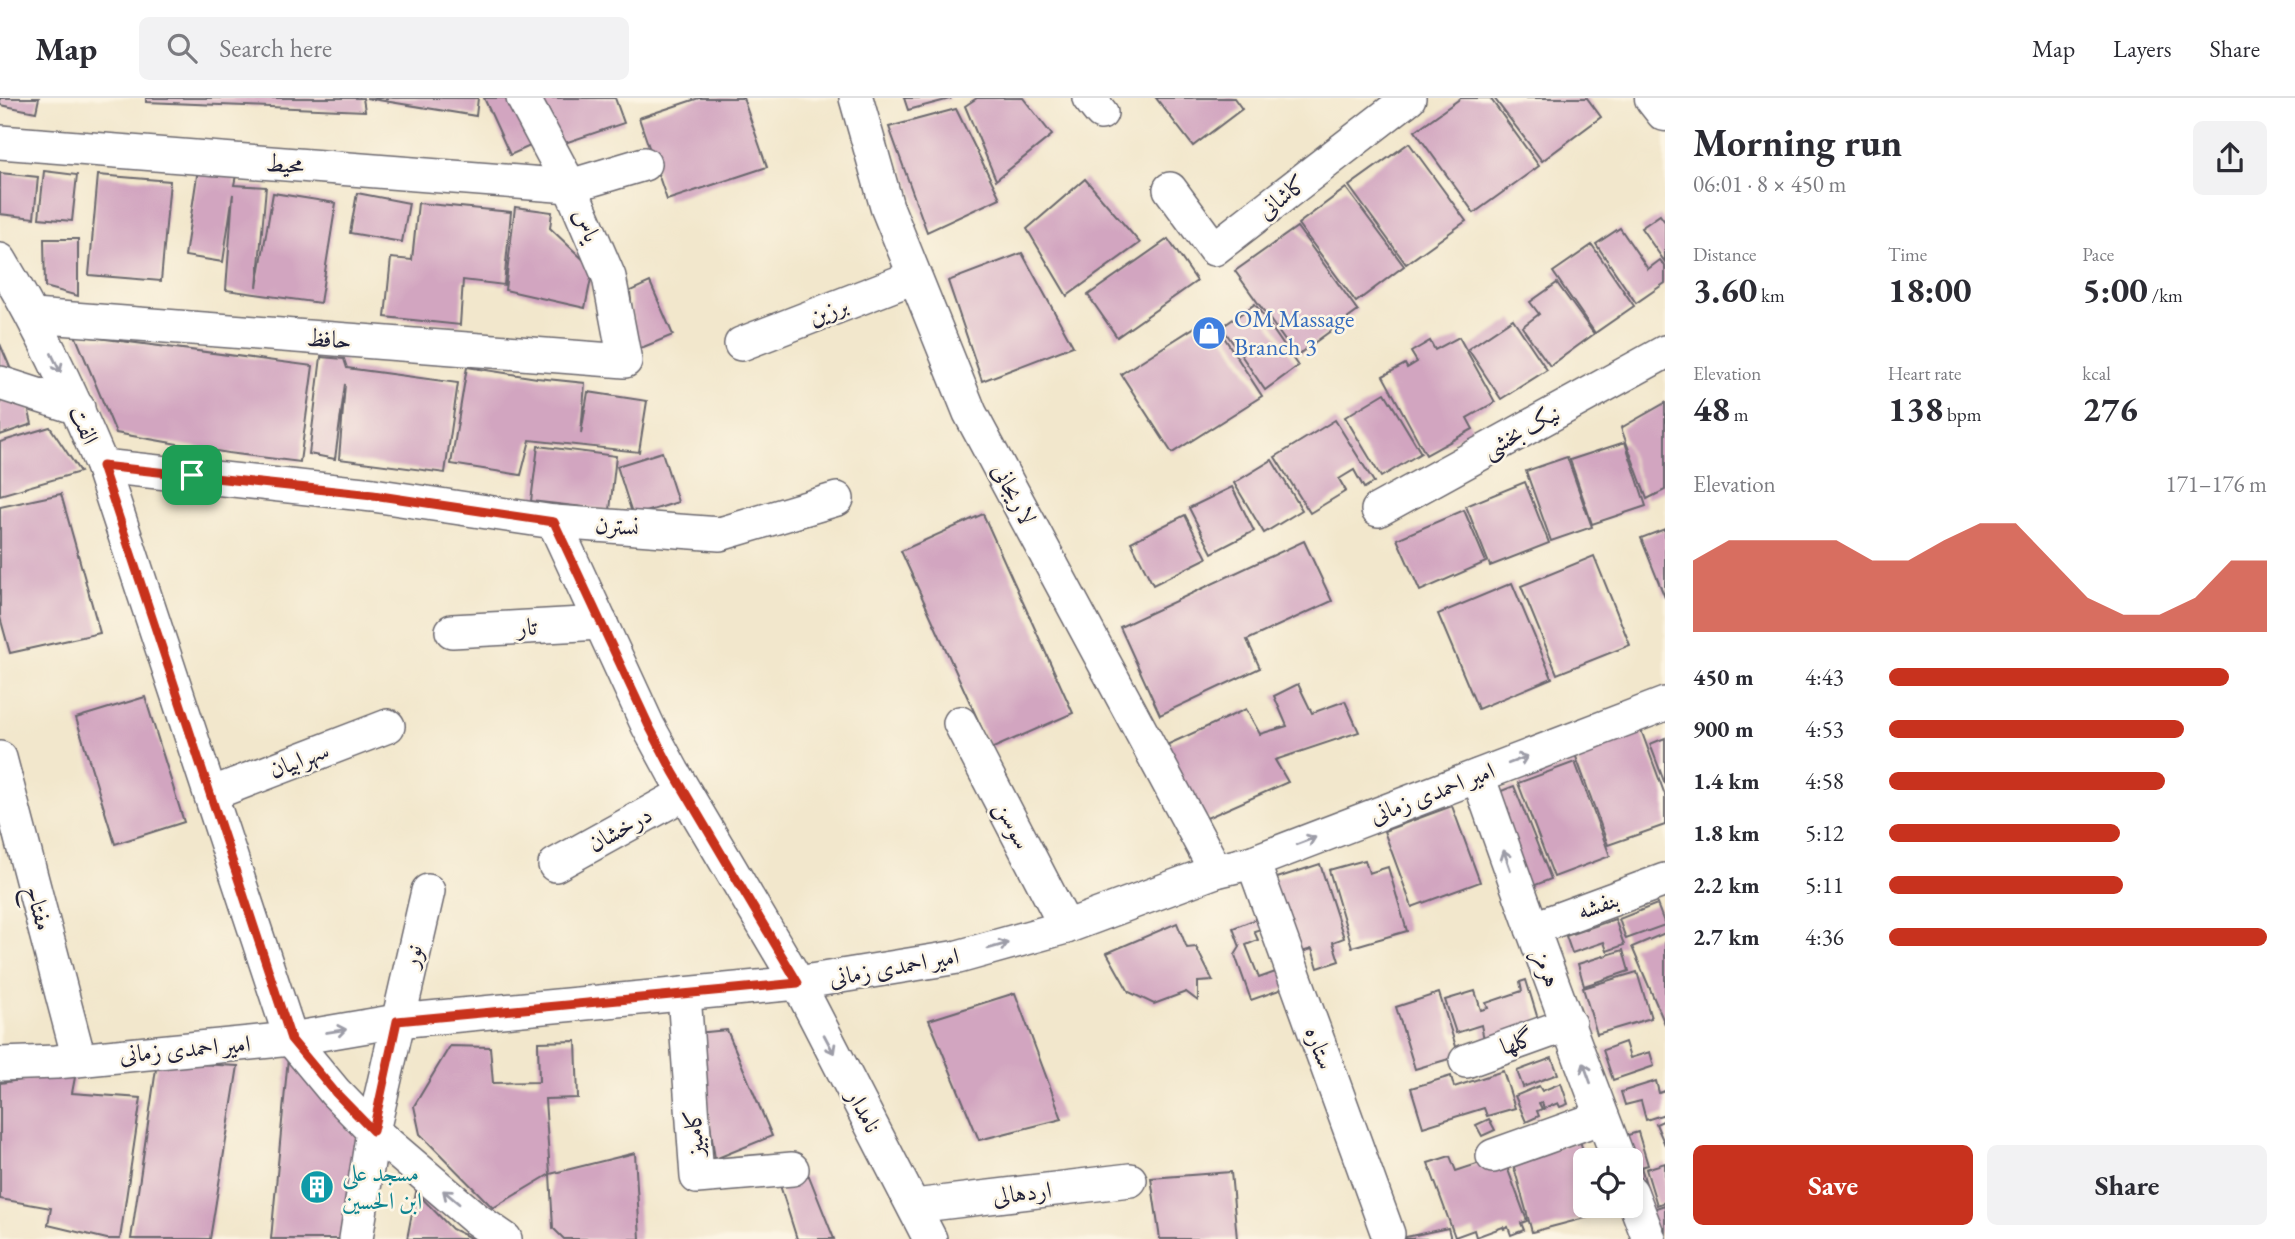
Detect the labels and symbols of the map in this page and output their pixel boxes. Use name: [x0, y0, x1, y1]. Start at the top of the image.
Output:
street label: محیط: [265, 147, 306, 180]
street label: کاشانی: [1250, 167, 1313, 226]
street label: یاس: [567, 203, 609, 248]
street label: برزین: [804, 289, 852, 332]
place label: OM Massage Branch 3: [1234, 303, 1354, 362]
shop icon: OM Massage Branch 3: [1190, 314, 1228, 352]
street label: حافظ: [305, 321, 353, 356]
one-way arrow: [50, 352, 63, 373]
street label: نیک بخشی: [1476, 396, 1566, 466]
street label: الفت: [62, 400, 106, 449]
pin: [162, 445, 222, 505]
street label: لاریجانی: [985, 458, 1044, 530]
street label: نسترن: [594, 509, 640, 542]
street label: تار: [514, 610, 538, 643]
street label: سهرابیان: [264, 734, 333, 785]
one-way arrow: [1507, 753, 1529, 765]
street label: امیر احمدی زمانی: [1365, 754, 1499, 831]
street label: سوسن: [987, 795, 1039, 855]
street label: درخشان: [582, 798, 657, 859]
one-way arrow: [1295, 834, 1316, 847]
one-way arrow: [1500, 850, 1512, 872]
street label: مفتاح: [13, 882, 60, 935]
street label: بنفشه: [1573, 883, 1623, 926]
one-way arrow: [987, 938, 1009, 951]
street label: امیر احمدی زمانی: [826, 940, 961, 993]
street label: نور: [393, 941, 429, 972]
street label: هرمز: [1524, 944, 1569, 992]
street label: گلها: [1496, 1021, 1538, 1062]
street label: ستاره: [1298, 1022, 1342, 1074]
one-way arrow: [324, 1024, 347, 1037]
street label: امیر احمدی زمانی: [118, 1027, 252, 1070]
one-way arrow: [823, 1033, 837, 1054]
one-way arrow: [1579, 1063, 1592, 1085]
street label: نامدار: [839, 1082, 889, 1138]
street label: کامبیز: [676, 1109, 711, 1161]
place label: مسجد علی ابن الحسین: [342, 1157, 422, 1216]
building icon: مسجد علی ابن الحسین: [298, 1168, 336, 1206]
street label: اردهالی: [991, 1174, 1053, 1211]
one-way arrow: [442, 1190, 460, 1205]

